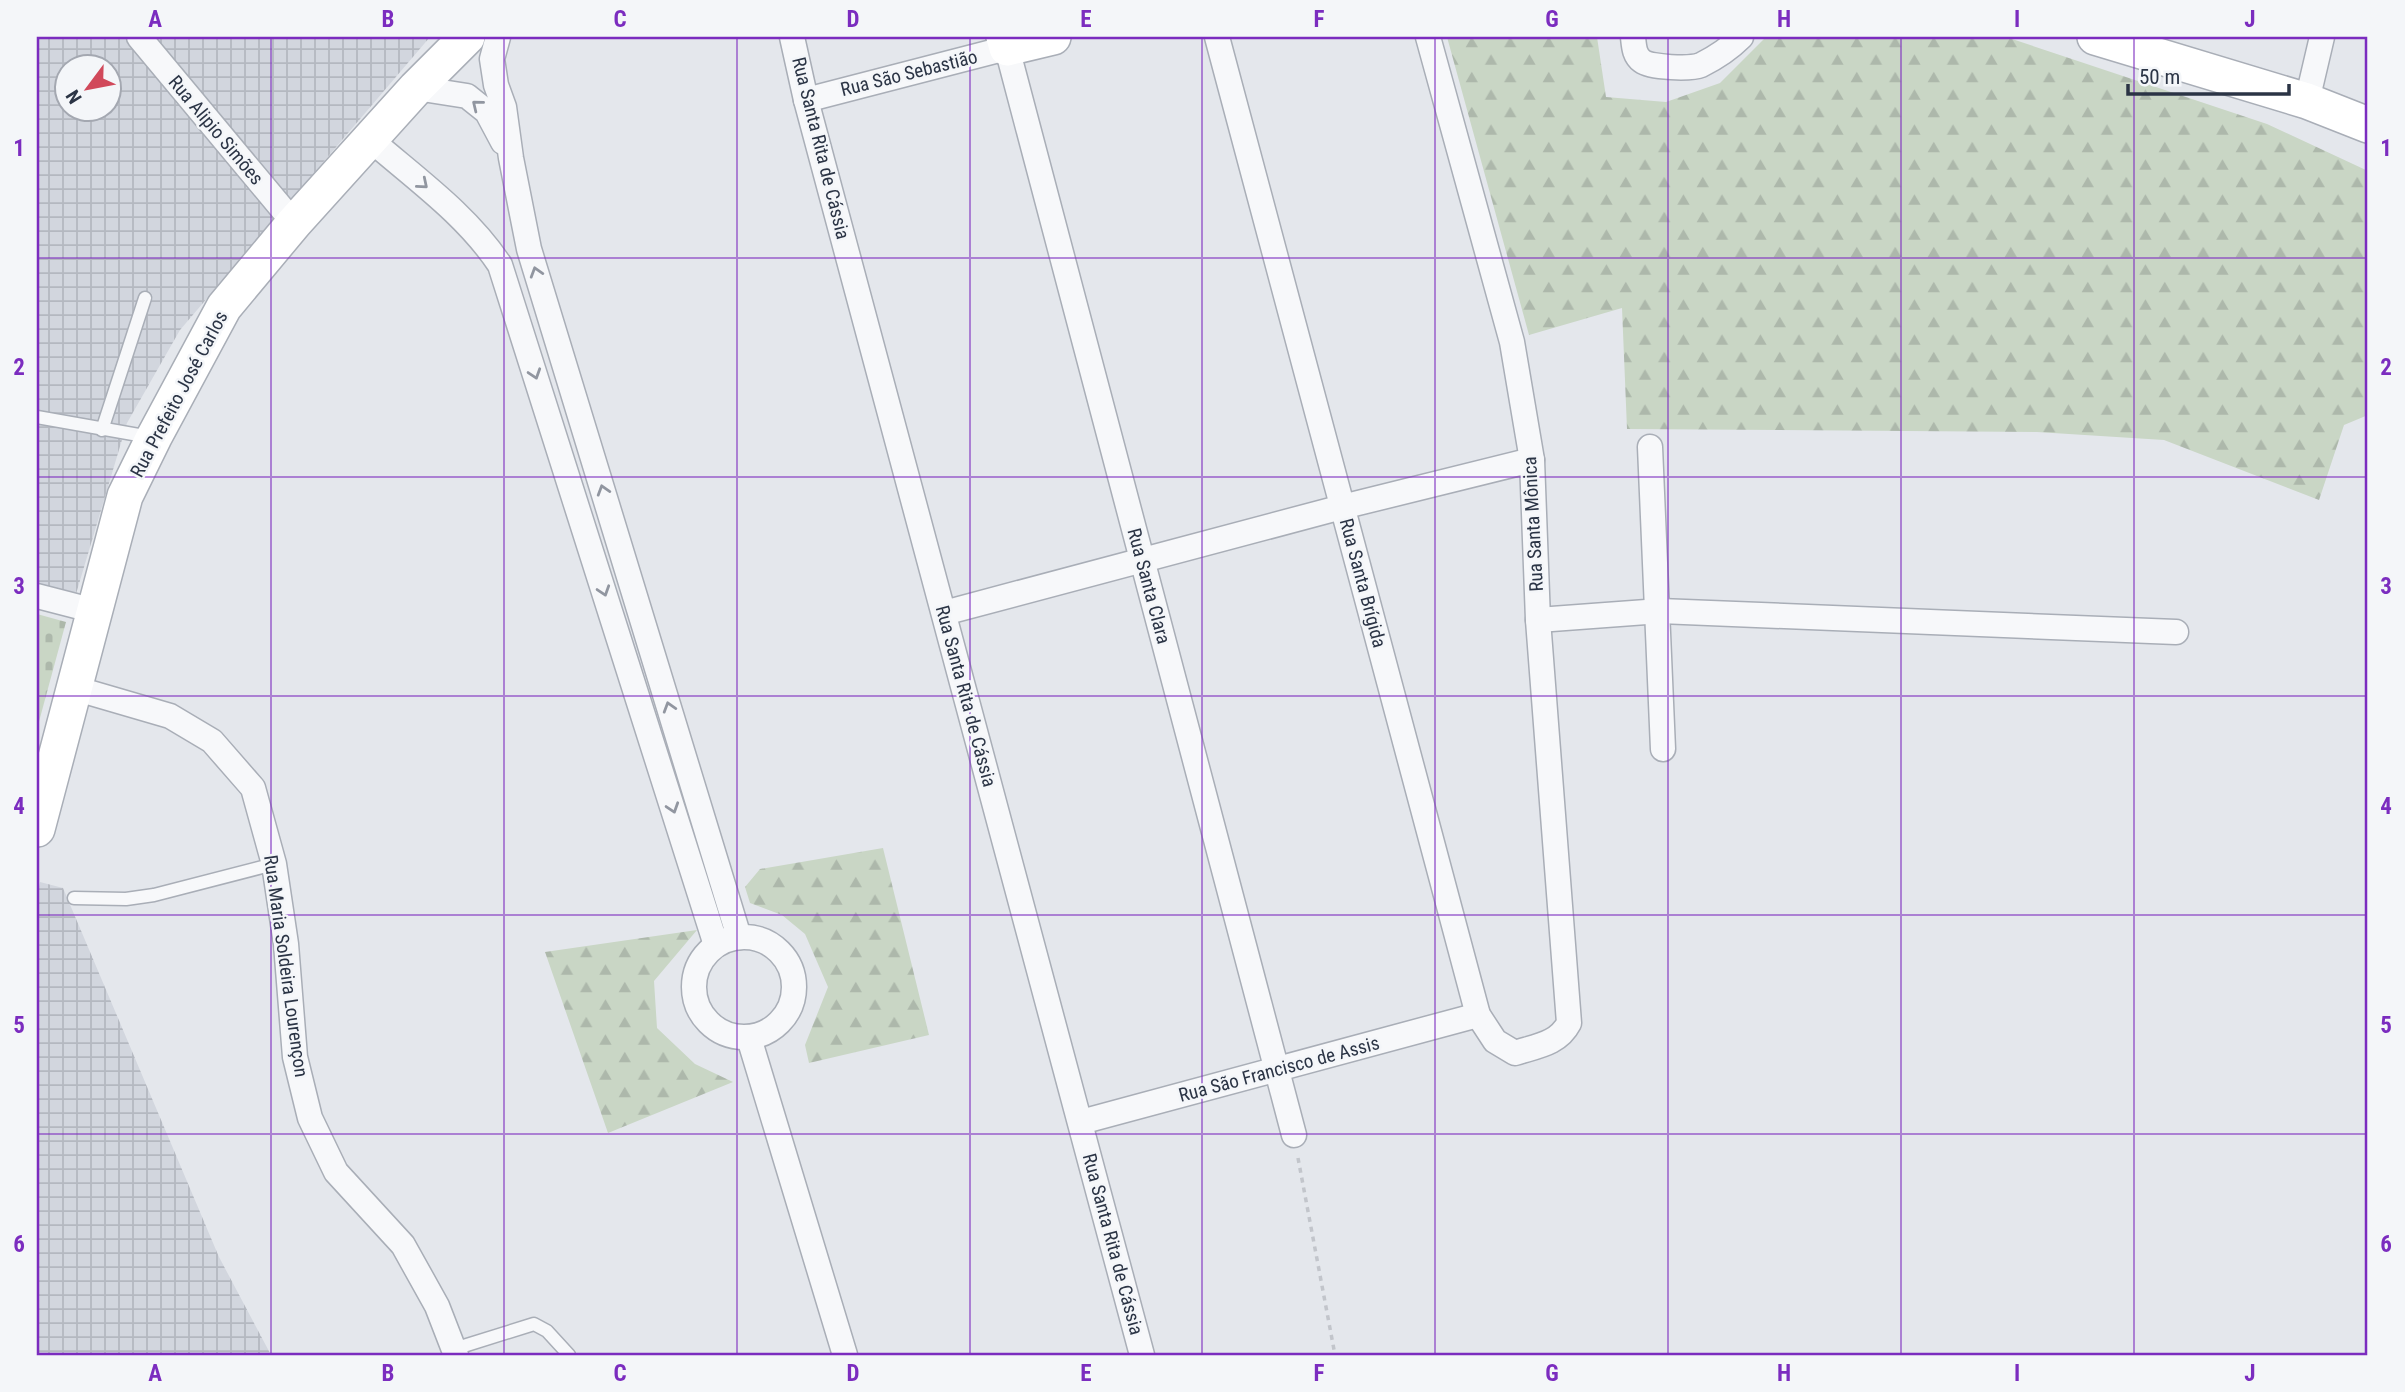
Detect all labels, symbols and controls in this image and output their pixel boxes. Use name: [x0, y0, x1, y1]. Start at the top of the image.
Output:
text: A: [148, 6, 162, 33]
text: B: [382, 6, 394, 33]
text: C: [613, 6, 627, 33]
text: D: [847, 6, 860, 33]
text: E: [1080, 6, 1092, 33]
text: F: [1314, 6, 1325, 33]
text: G: [1545, 6, 1559, 33]
text: H: [1777, 6, 1791, 33]
text: I: [2014, 6, 2020, 33]
text: J: [2244, 6, 2256, 33]
street label: Rua São Sebastião: [838, 45, 980, 101]
north arrow: [52, 52, 122, 122]
scale bar: [2128, 52, 2290, 96]
street label: Rua Santa Rita de Cássia: [787, 55, 855, 241]
text: 50 m: [2139, 65, 2180, 89]
street label: Rua Alipio Simões: [164, 71, 268, 189]
text: N: [61, 86, 87, 108]
one-way arrow: [473, 100, 485, 113]
text: 1: [13, 135, 25, 162]
text: 1: [2380, 135, 2392, 162]
one-way arrow: [414, 176, 427, 188]
one-way arrow: [530, 267, 544, 279]
street label: Rua Prefeito José Carlos: [125, 307, 233, 481]
text: 2: [13, 354, 25, 381]
text: 2: [2380, 354, 2392, 381]
one-way arrow: [526, 368, 541, 380]
street label: Rua Santa Mônica: [1518, 456, 1548, 592]
one-way arrow: [596, 484, 611, 496]
street label: Rua Santa Brígida: [1335, 516, 1391, 650]
street label: Rua Santa Clara: [1123, 526, 1175, 646]
text: 3: [13, 573, 25, 600]
text: 3: [2380, 573, 2392, 600]
one-way arrow: [595, 585, 610, 597]
street label: Rua Santa Rita de Cássia: [931, 603, 1001, 789]
one-way arrow: [663, 702, 678, 714]
text: 4: [13, 793, 25, 820]
text: 4: [2380, 793, 2392, 820]
one-way arrow: [664, 802, 679, 814]
street label: Rua Maria Soldeira Lourençon: [259, 853, 313, 1079]
text: 5: [13, 1012, 25, 1039]
text: 5: [2380, 1012, 2392, 1039]
street label: Rua São Francisco de Assis: [1176, 1031, 1382, 1107]
street label: Rua Santa Rita de Cássia: [1078, 1151, 1148, 1337]
text: 6: [13, 1231, 25, 1258]
text: 6: [2380, 1231, 2392, 1258]
text: A: [148, 1360, 162, 1387]
text: B: [382, 1360, 394, 1387]
text: C: [613, 1360, 627, 1387]
text: D: [847, 1360, 860, 1387]
text: E: [1080, 1360, 1092, 1387]
text: F: [1314, 1360, 1325, 1387]
text: G: [1545, 1360, 1559, 1387]
text: H: [1777, 1360, 1791, 1387]
text: I: [2014, 1360, 2020, 1387]
text: J: [2244, 1360, 2256, 1387]

